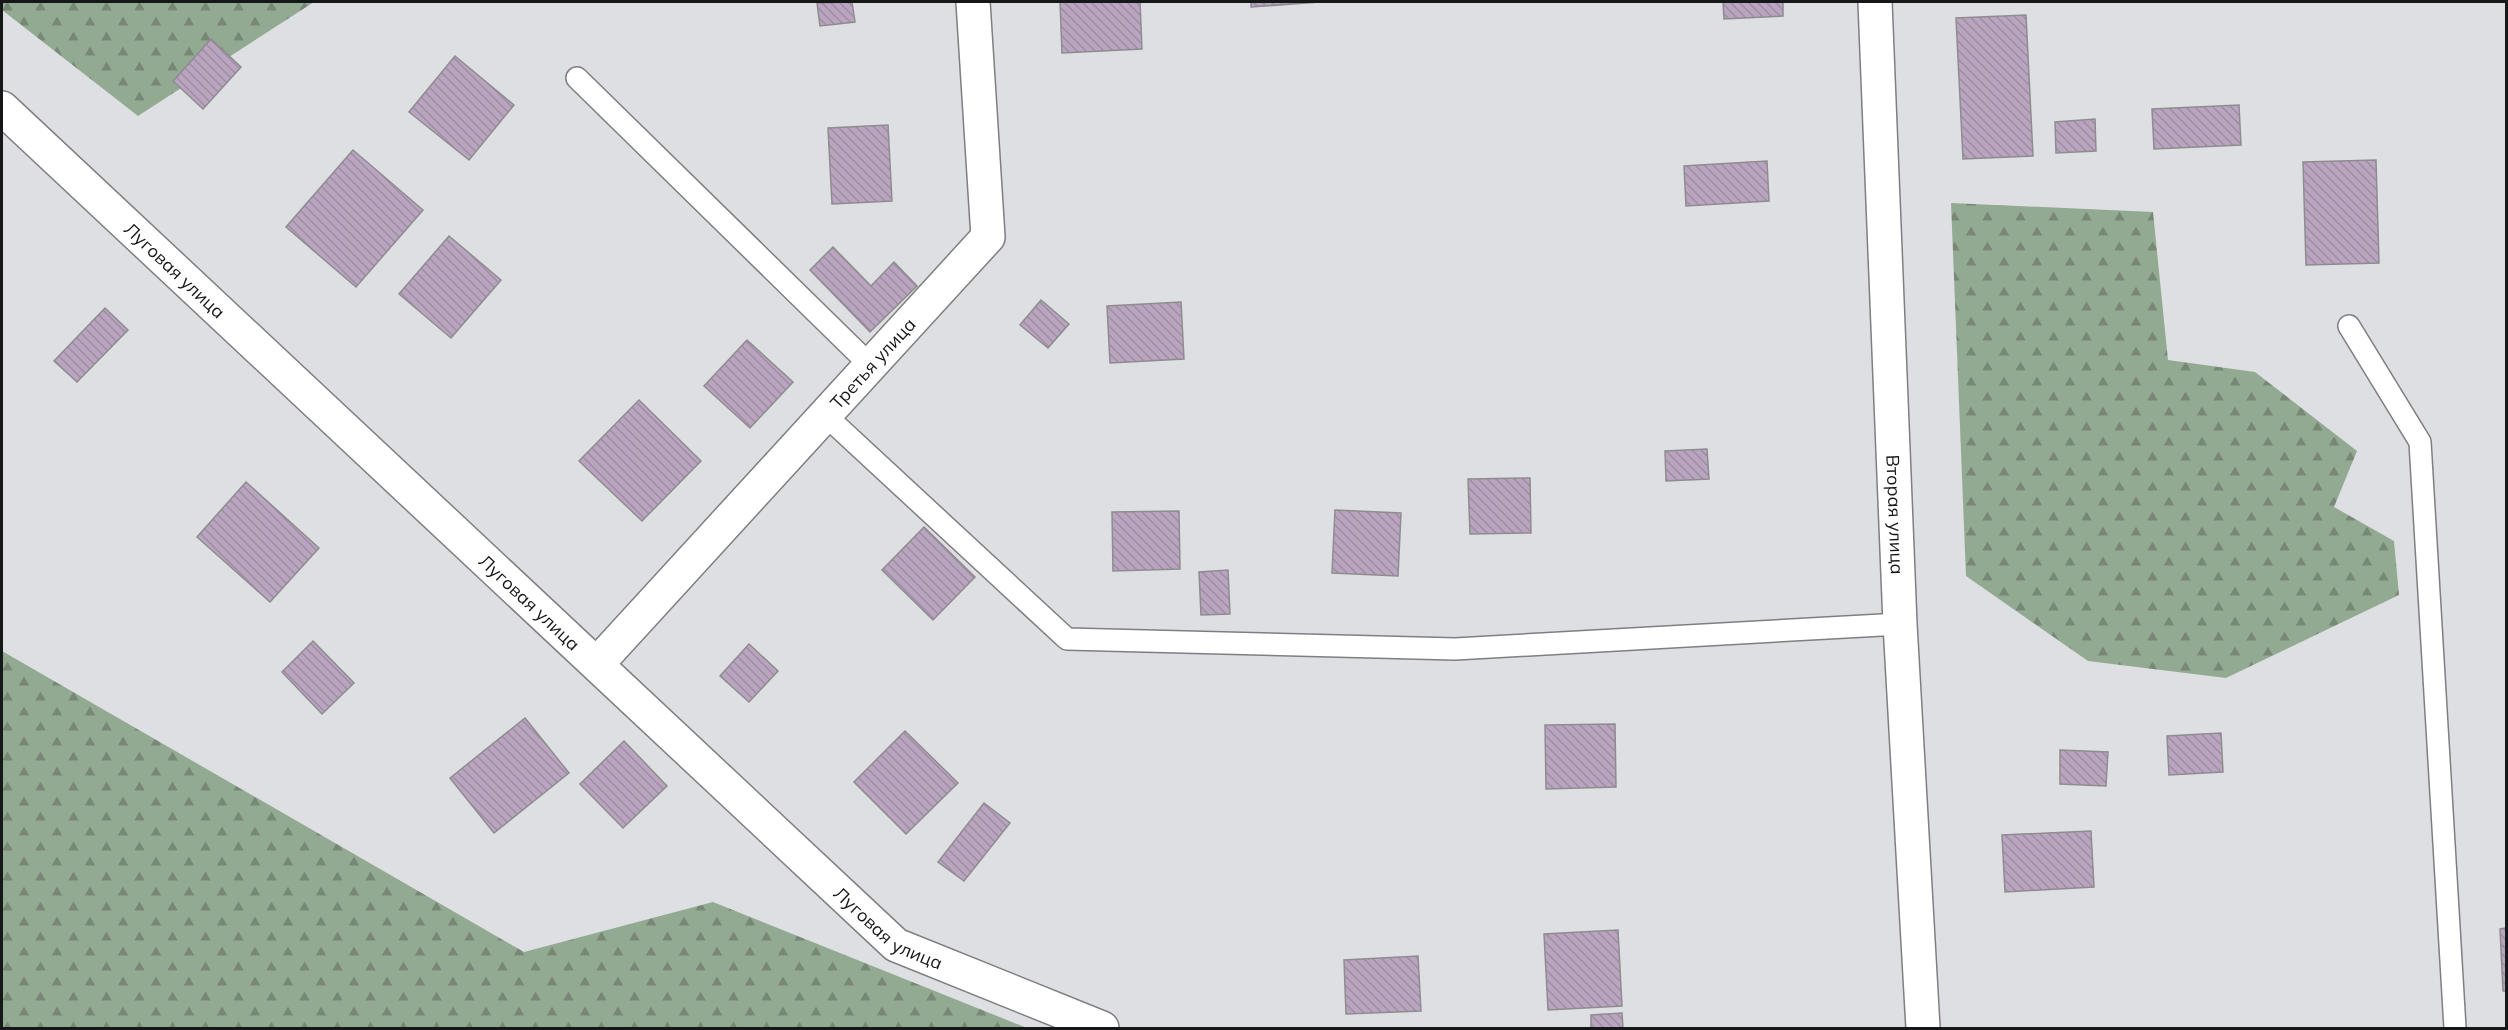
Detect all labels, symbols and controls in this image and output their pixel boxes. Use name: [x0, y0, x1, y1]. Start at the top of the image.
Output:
street label: Луговая улица: [120, 217, 230, 323]
street label: Третья улица: [825, 313, 920, 414]
street label: Вторая улица: [1882, 454, 1910, 575]
street label: Луговая улица: [474, 549, 585, 655]
street label: Луговая улица: [829, 881, 946, 974]

